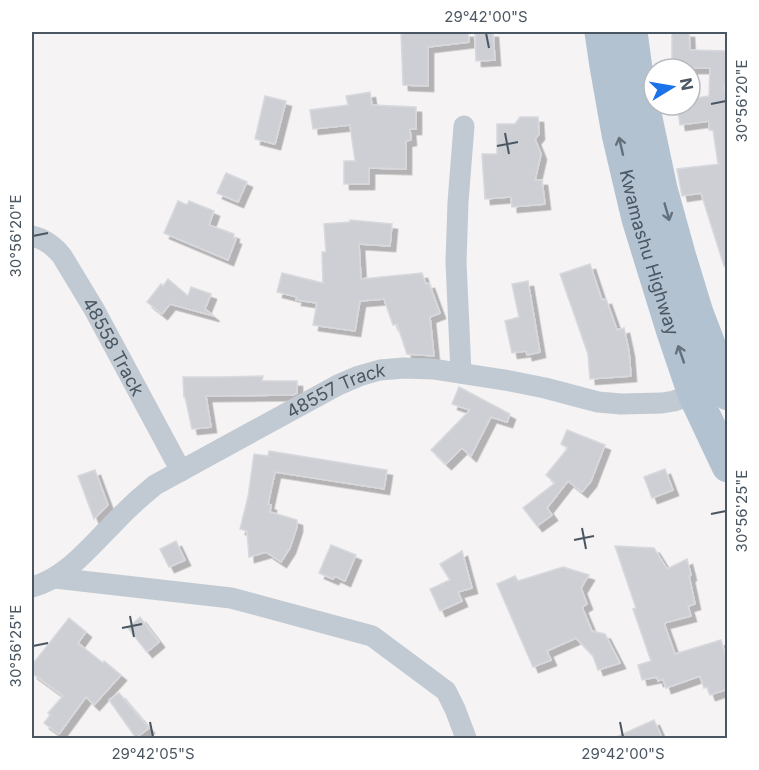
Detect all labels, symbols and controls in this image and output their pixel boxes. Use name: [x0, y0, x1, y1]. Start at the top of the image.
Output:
text: 29°42'00"S: [444, 7, 528, 26]
north arrow: [642, 57, 702, 117]
text: 30°56'20"E: [732, 59, 751, 143]
text: N: [676, 76, 698, 92]
one-way arrow: [615, 137, 626, 157]
street label: Kwamashu Highway: [616, 167, 684, 338]
text: 30°56'20"E: [6, 194, 25, 278]
one-way arrow: [662, 202, 673, 221]
street label: 48558 Track: [79, 293, 149, 399]
one-way arrow: [674, 345, 685, 364]
street label: 48557 Track: [282, 359, 386, 422]
text: 30°56'25"E: [732, 470, 751, 552]
text: 30°56'25"E: [6, 605, 25, 687]
text: 29°42'05"S: [111, 744, 195, 763]
text: 29°42'00"S: [581, 744, 665, 763]

